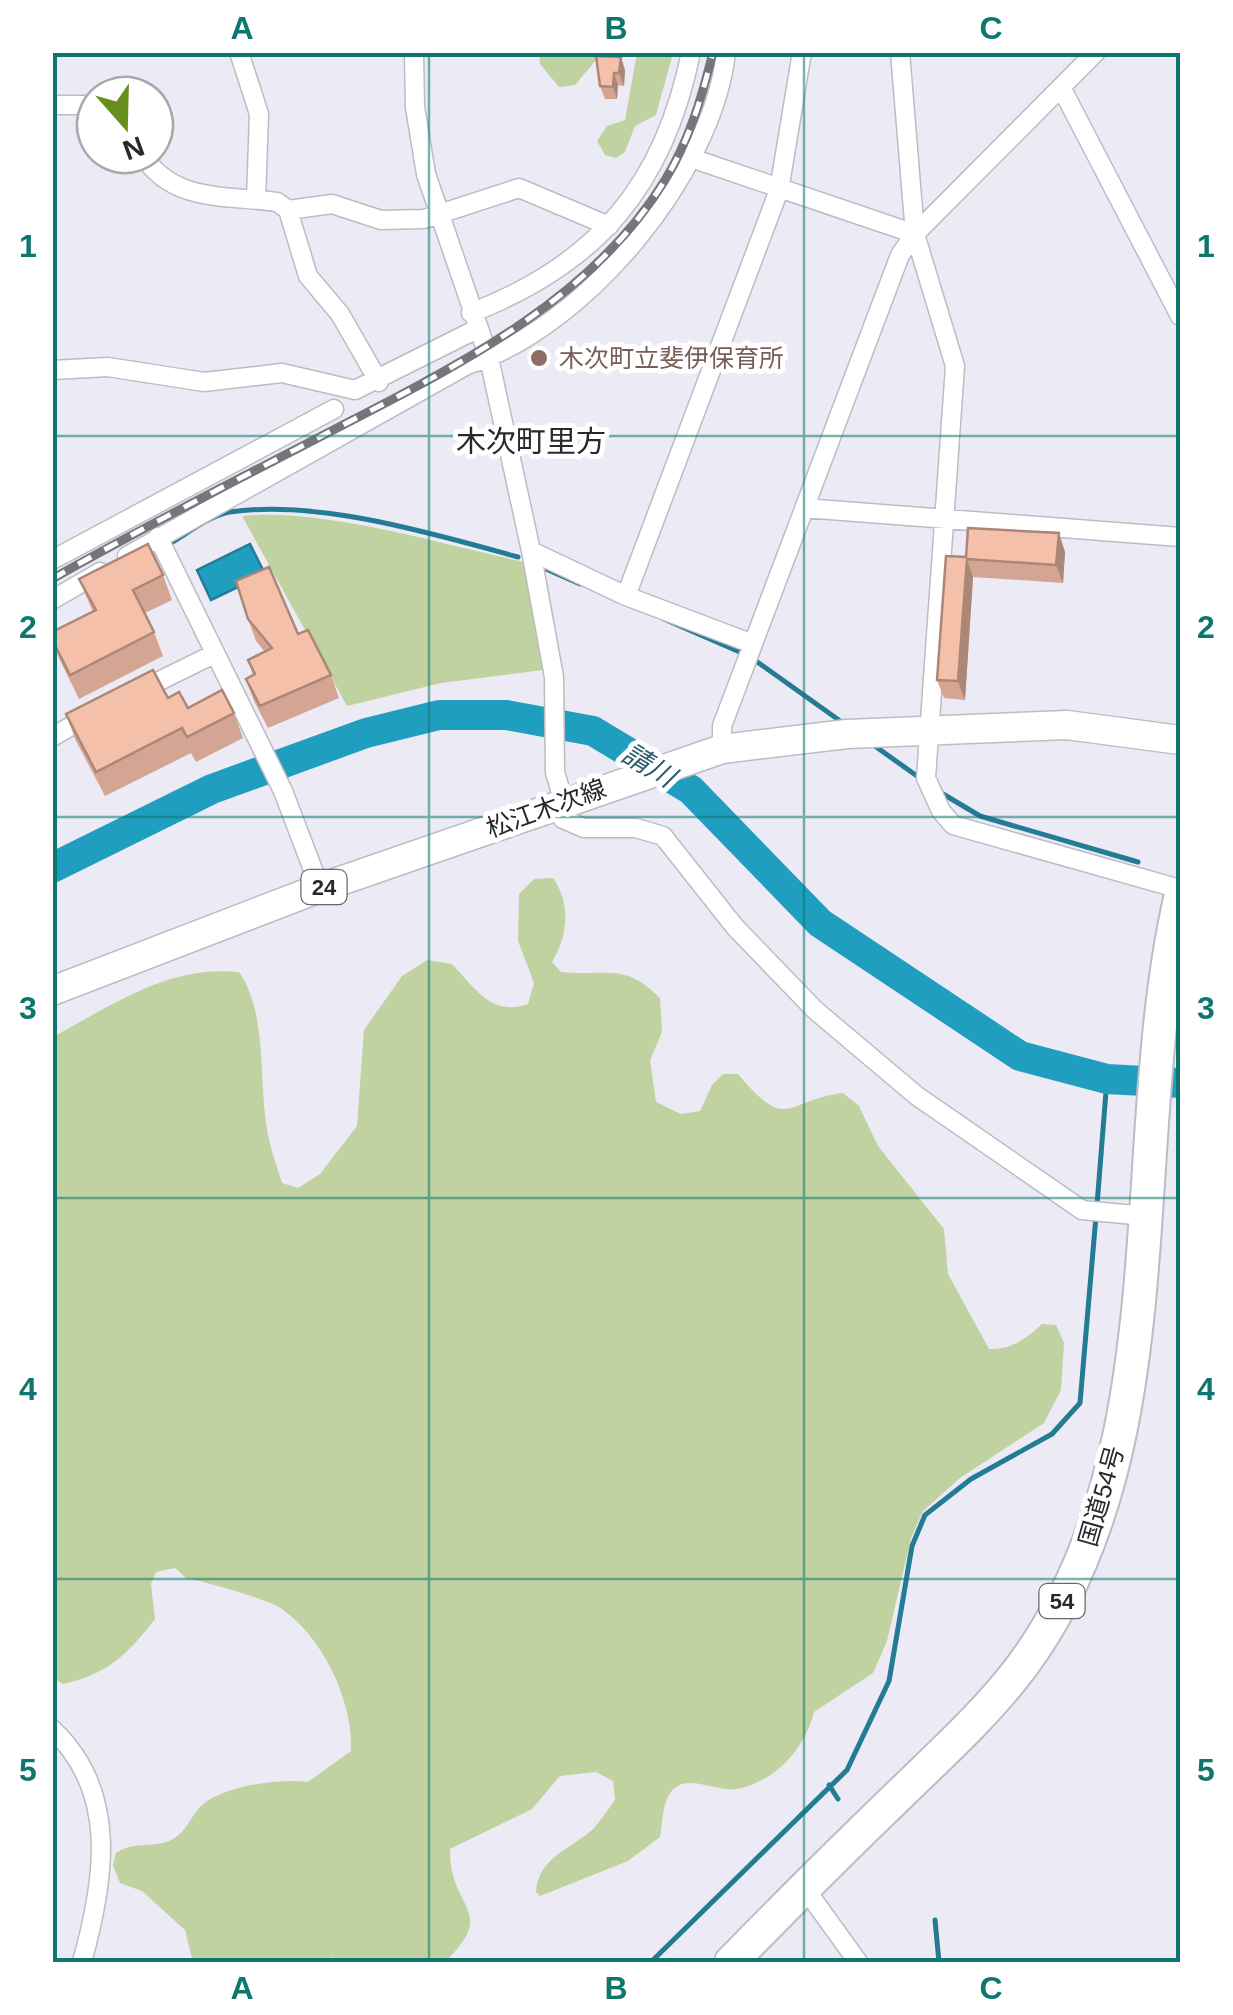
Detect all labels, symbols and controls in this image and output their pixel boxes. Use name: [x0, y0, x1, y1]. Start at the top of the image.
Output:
text: A: [230, 10, 254, 46]
text: B: [604, 10, 628, 46]
text: C: [979, 10, 1003, 46]
north arrow: [75, 75, 175, 175]
text: N: [119, 130, 148, 166]
text: 1: [19, 228, 37, 264]
text: 1: [1197, 228, 1215, 264]
place label: 木次町立斐伊保育所: [559, 344, 784, 372]
marker: 木次町立斐伊保育所: [528, 347, 550, 369]
district label: 木次町里方: [456, 425, 606, 458]
text: 2: [19, 609, 37, 645]
text: 2: [1197, 609, 1215, 645]
water label: 請川: [617, 738, 683, 795]
street label: 松江木次線: [482, 773, 610, 843]
road number: 24: [302, 870, 346, 904]
text: 3: [19, 990, 37, 1026]
text: 3: [1197, 990, 1215, 1026]
text: 4: [19, 1371, 37, 1407]
text: 4: [1197, 1371, 1215, 1407]
street label: 国道54号: [1073, 1443, 1129, 1549]
road number: 54: [1040, 1584, 1084, 1618]
text: 5: [19, 1752, 37, 1788]
text: 5: [1197, 1752, 1215, 1788]
text: A: [230, 1970, 254, 2006]
text: B: [604, 1970, 628, 2006]
text: C: [979, 1970, 1003, 2006]

